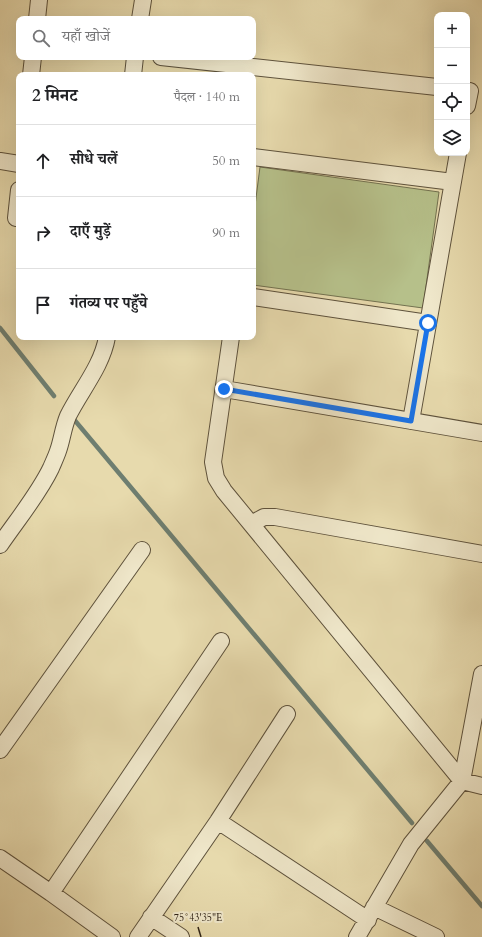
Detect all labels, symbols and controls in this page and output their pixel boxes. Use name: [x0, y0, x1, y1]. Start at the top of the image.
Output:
map controls: [434, 12, 470, 156]
button: +: [434, 12, 470, 48]
search box: [16, 16, 256, 60]
text: यहाँ खोजें: [62, 26, 110, 46]
icon: search: [30, 27, 52, 49]
button: −: [434, 48, 470, 84]
text: 2 मिनट: [32, 84, 78, 107]
button: locate: [434, 84, 470, 120]
text: पैदल · 140 m: [174, 88, 240, 106]
button: layers: [434, 120, 470, 156]
text: सीधे चलें: [70, 149, 118, 169]
icon: ahead: [32, 150, 54, 172]
text: 50 m: [212, 152, 240, 170]
text: दाएँ मुड़ें: [70, 221, 111, 241]
icon: right: [32, 222, 54, 244]
text: 90 m: [212, 224, 240, 242]
text: गंतव्य पर पहुँचे: [70, 293, 147, 313]
icon: arrive: [32, 294, 54, 316]
route start: [419, 314, 437, 332]
route end: [215, 380, 233, 398]
text: 75°43'35"E: [174, 911, 222, 925]

